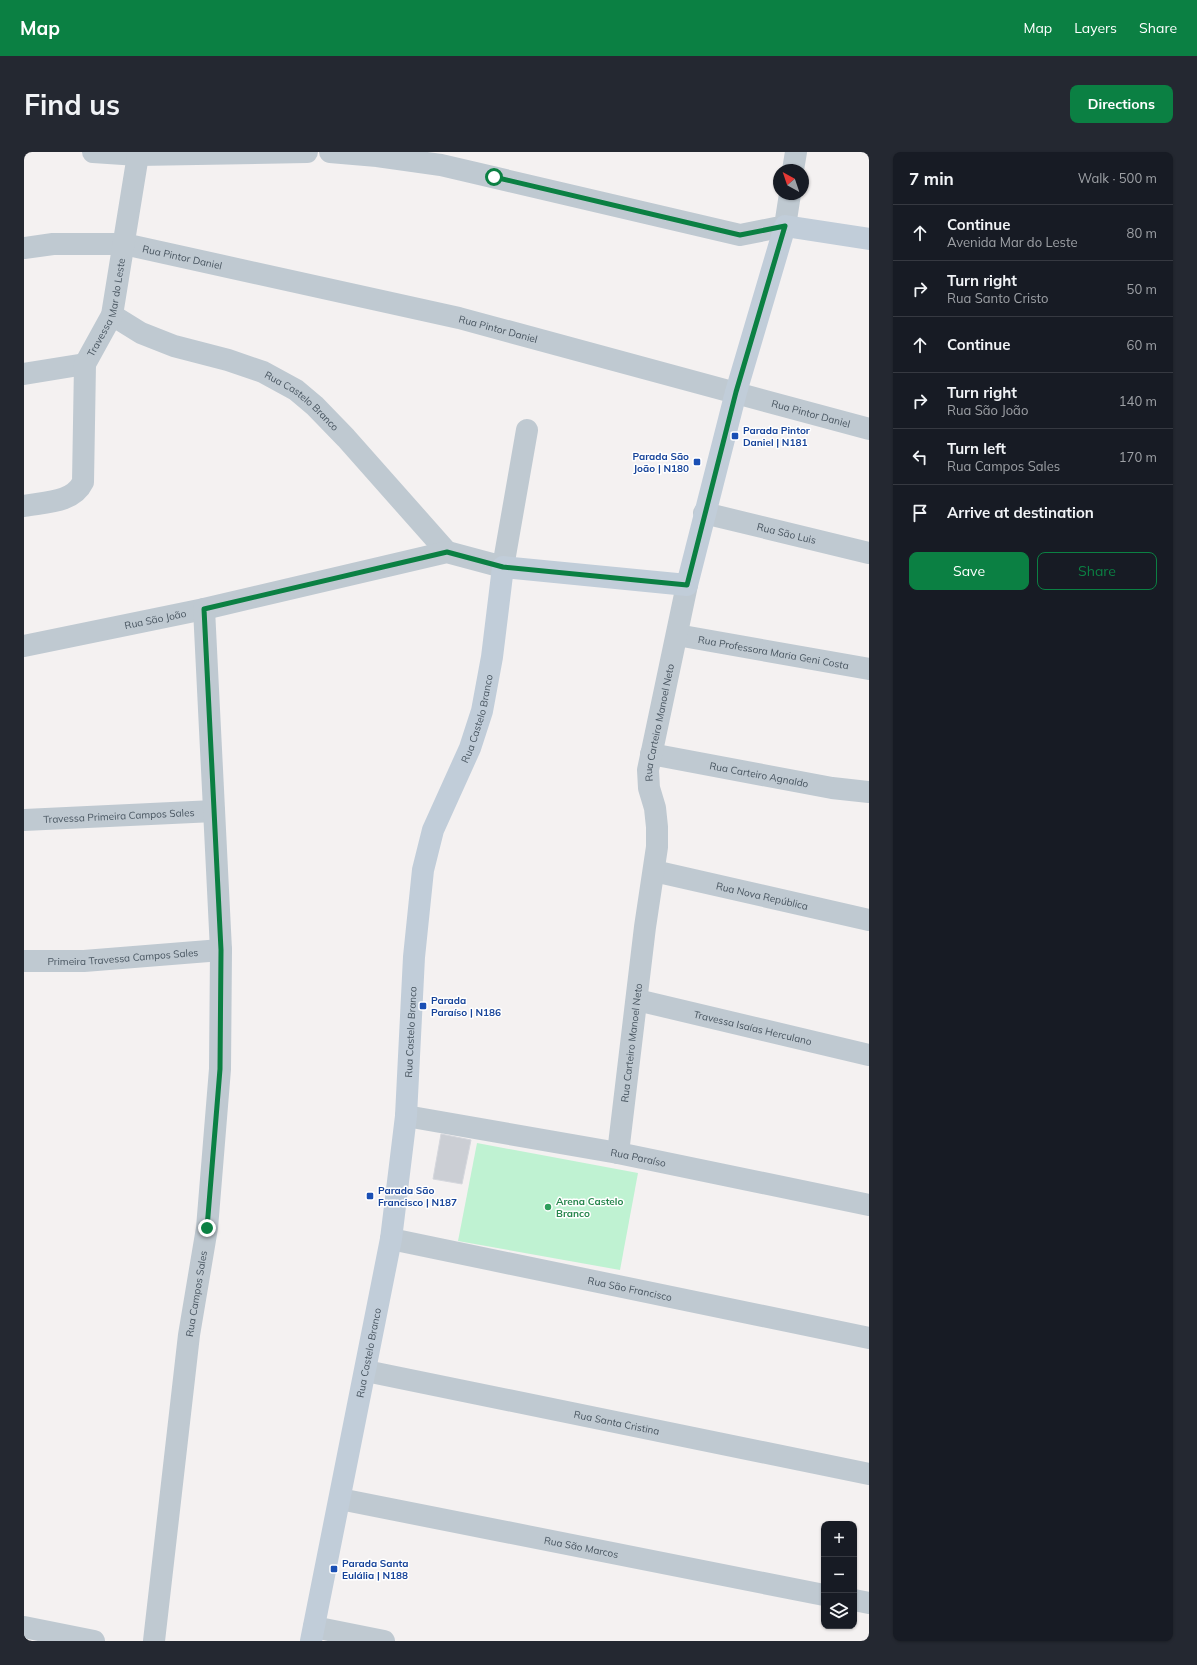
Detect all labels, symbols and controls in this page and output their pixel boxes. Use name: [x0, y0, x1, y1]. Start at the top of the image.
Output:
text: Map: [20, 16, 60, 40]
text: Map: [1023, 19, 1052, 37]
text: Layers: [1074, 19, 1117, 37]
text: Share: [1139, 19, 1177, 37]
button: Directions: [1070, 85, 1173, 123]
text: Find us: [24, 87, 120, 122]
north arrow: [773, 164, 809, 200]
route start: [485, 168, 503, 186]
text: 7 min: [909, 168, 954, 189]
text: Walk · 500 m: [1078, 170, 1157, 186]
text: Continue: [947, 215, 1010, 234]
icon: ahead: [909, 222, 931, 244]
text: 80 m: [1127, 225, 1157, 241]
text: Avenida Mar do Leste: [947, 234, 1078, 250]
street label: Rua Pintor Daniel: [141, 242, 223, 272]
street label: Travessa Mar do Leste: [84, 257, 128, 359]
text: Turn right: [947, 271, 1017, 290]
icon: right: [909, 278, 931, 300]
text: 50 m: [1127, 281, 1157, 297]
text: Rua Santo Cristo: [947, 290, 1049, 306]
street label: Rua Pintor Daniel: [457, 312, 539, 346]
icon: ahead: [909, 334, 931, 356]
text: Continue: [947, 335, 1010, 354]
text: 60 m: [1127, 337, 1157, 353]
street label: Rua Castelo Branco: [262, 368, 342, 434]
text: Turn right: [947, 383, 1017, 402]
icon: right: [909, 390, 931, 412]
text: 140 m: [1119, 393, 1157, 409]
street label: Rua Pintor Daniel: [770, 397, 852, 431]
text: Rua São João: [947, 402, 1028, 418]
place label: Parada Pintor Daniel | N181: [743, 424, 810, 449]
marker: Parada Pintor Daniel | N181: [730, 431, 740, 441]
text: Turn left: [947, 439, 1006, 458]
icon: left: [909, 446, 931, 468]
text: 170 m: [1119, 449, 1157, 465]
place label: Parada São João | N180: [633, 450, 689, 475]
marker: Parada São João | N180: [692, 457, 702, 467]
text: Rua Campos Sales: [947, 458, 1060, 474]
icon: arrive: [909, 502, 931, 524]
text: Arrive at destination: [947, 503, 1094, 522]
street label: Rua São Luis: [756, 520, 817, 547]
button: Save: [909, 552, 1029, 590]
button: Share: [1037, 552, 1157, 590]
street label: Rua São João: [123, 607, 188, 632]
street label: Rua Professora Maria Geni Costa: [697, 633, 850, 672]
street label: Rua Carteiro Manoel Neto: [642, 662, 677, 782]
street label: Rua Castelo Branco: [458, 673, 496, 765]
street label: Rua Carteiro Agnaldo: [708, 759, 810, 791]
street label: Travessa Primeira Campos Sales: [43, 806, 195, 826]
street label: Rua Nova República: [715, 879, 809, 913]
street label: Primeira Travessa Campos Sales: [47, 946, 199, 968]
street label: Rua Carteiro Manoel Neto: [618, 982, 645, 1103]
street label: Rua Castelo Branco: [402, 986, 420, 1078]
place label: Parada Paraíso | N186: [431, 994, 501, 1019]
marker: Parada Paraíso | N186: [418, 1001, 428, 1011]
street label: Travessa Isaías Herculano: [692, 1008, 813, 1048]
street label: Rua Paraíso: [610, 1146, 667, 1170]
place label: Parada São Francisco | N187: [378, 1184, 457, 1209]
marker: Parada São Francisco | N187: [365, 1191, 375, 1201]
place label: Arena Castelo Branco: [556, 1195, 623, 1220]
marker: Arena Castelo Branco: [543, 1202, 553, 1212]
route end: [198, 1219, 216, 1237]
street label: Rua Campos Sales: [183, 1250, 210, 1338]
street label: Rua São Francisco: [587, 1274, 673, 1304]
street label: Rua Castelo Branco: [354, 1306, 384, 1399]
street label: Rua Santa Cristina: [573, 1408, 661, 1438]
map controls: [821, 1521, 857, 1629]
button: +: [821, 1521, 857, 1557]
street label: Rua São Marcos: [543, 1534, 620, 1561]
place label: Parada Santa Eulália | N188: [342, 1557, 409, 1582]
button: −: [821, 1557, 857, 1593]
marker: Parada Santa Eulália | N188: [329, 1564, 339, 1574]
button: layers: [821, 1593, 857, 1629]

